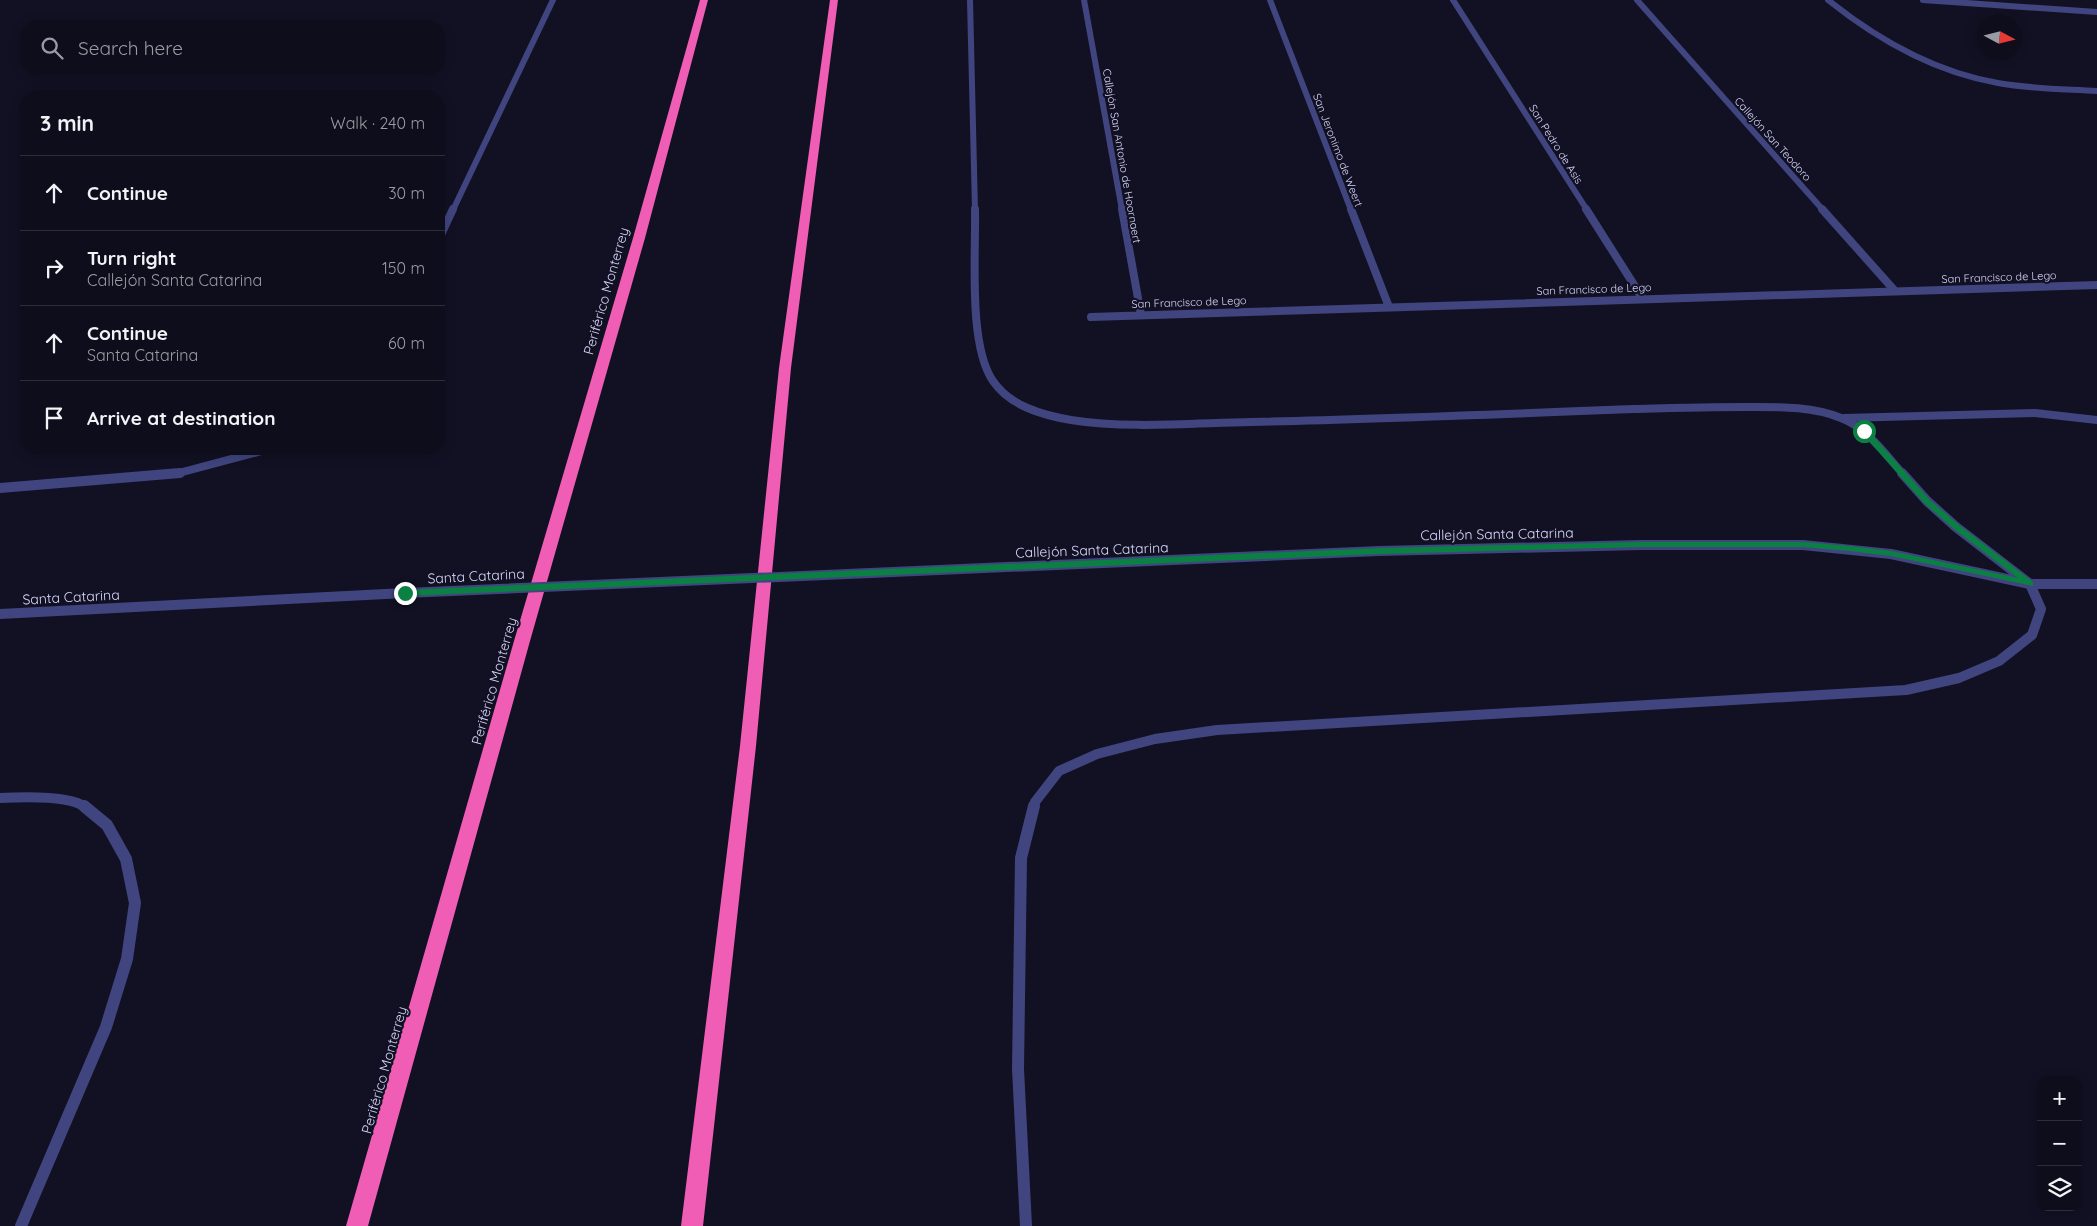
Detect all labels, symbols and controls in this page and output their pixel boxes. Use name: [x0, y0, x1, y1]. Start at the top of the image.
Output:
north arrow: [1977, 15, 2022, 60]
search box: [20, 20, 445, 75]
icon: search: [38, 34, 66, 62]
text: Search here: [78, 36, 183, 60]
street label: Callejón San Antonio de Hoornaert: [1100, 68, 1144, 245]
street label: San Jeronimo de Weert: [1310, 91, 1366, 209]
street label: Callejón San Teodoro: [1732, 94, 1815, 184]
street label: San Pedro de Asis: [1526, 102, 1586, 186]
text: 3 min: [40, 110, 94, 136]
text: Walk · 240 m: [330, 113, 425, 133]
icon: ahead: [40, 179, 68, 207]
text: Continue: [87, 181, 168, 205]
text: 30 m: [388, 183, 425, 203]
street label: Periférico Monterrey: [579, 225, 633, 357]
text: Turn right: [87, 246, 176, 270]
icon: right: [40, 254, 68, 282]
text: 150 m: [382, 258, 425, 278]
street label: San Francisco de Lego: [1941, 268, 2057, 286]
text: Callejón Santa Catarina: [87, 270, 262, 290]
street label: San Francisco de Lego: [1536, 280, 1652, 298]
street label: San Francisco de Lego: [1131, 293, 1247, 311]
text: Continue: [87, 321, 168, 345]
icon: ahead: [40, 329, 68, 357]
text: 60 m: [388, 333, 425, 353]
text: Santa Catarina: [87, 345, 198, 365]
icon: arrive: [40, 404, 68, 432]
text: Arrive at destination: [87, 406, 276, 430]
route start: [1853, 420, 1876, 443]
street label: Callejón Santa Catarina: [1420, 524, 1574, 544]
street label: Callejón Santa Catarina: [1015, 538, 1169, 562]
street label: Santa Catarina: [427, 564, 525, 588]
route end: [394, 582, 417, 605]
street label: Santa Catarina: [22, 585, 120, 609]
street label: Periférico Monterrey: [467, 615, 521, 747]
street label: Periférico Monterrey: [357, 1004, 411, 1136]
map controls: [2037, 1076, 2082, 1211]
button: +: [2037, 1076, 2082, 1121]
button: −: [2037, 1121, 2082, 1166]
button: layers: [2037, 1166, 2082, 1211]

